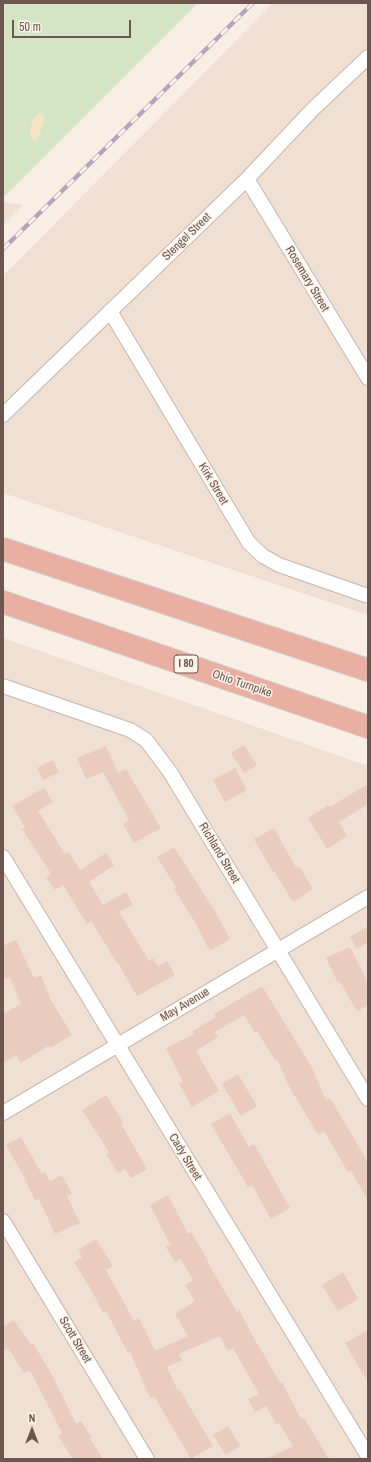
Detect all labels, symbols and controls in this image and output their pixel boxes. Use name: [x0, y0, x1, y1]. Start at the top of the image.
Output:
scale bar: [14, 12, 133, 38]
text: 50 m: [19, 19, 41, 35]
street label: Stengel Street: [160, 210, 214, 264]
street label: Rosemary Street: [282, 244, 332, 314]
street label: Kirk Street: [195, 460, 231, 508]
road number: I 80: [174, 655, 198, 673]
street label: Ohio Turnpike: [210, 667, 274, 701]
street label: Richland Street: [195, 820, 243, 886]
street label: May Avenue: [158, 985, 212, 1025]
street label: Cady Street: [165, 1131, 205, 1183]
street label: Scott Street: [56, 1314, 94, 1366]
north arrow: [12, 1410, 52, 1450]
text: N: [29, 1411, 35, 1425]

